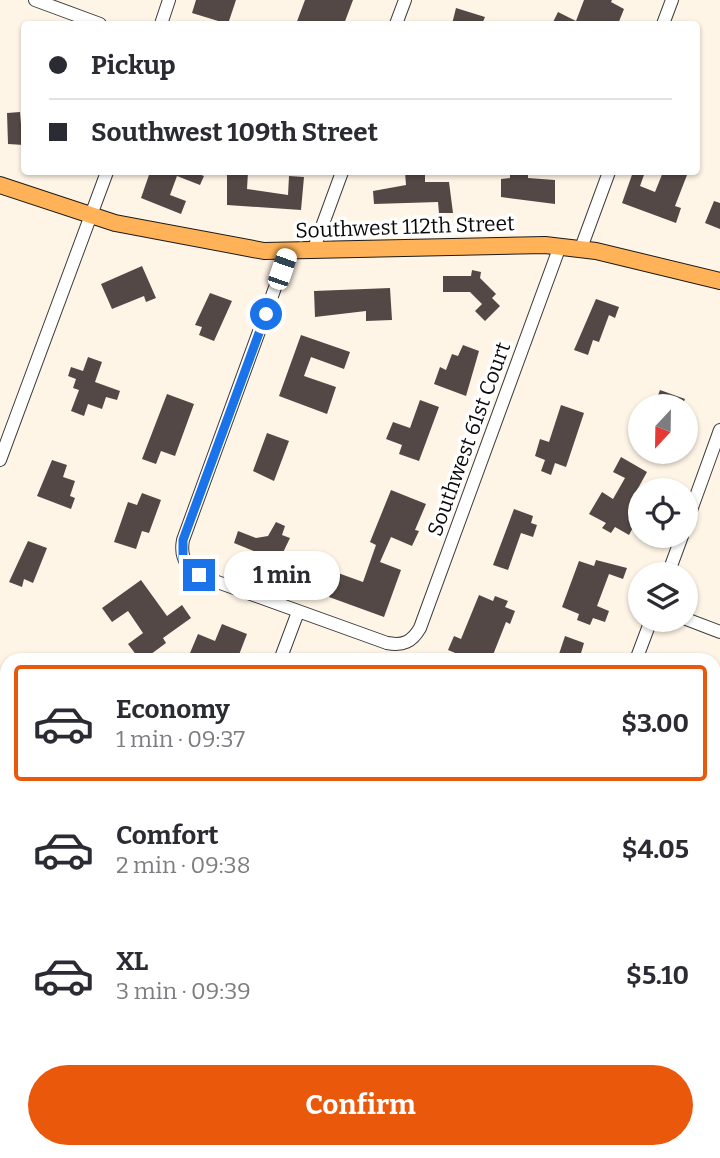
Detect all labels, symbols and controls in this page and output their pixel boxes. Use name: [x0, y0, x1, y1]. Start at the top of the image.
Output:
text: Pickup: [91, 50, 176, 81]
text: Southwest 109th Street: [91, 117, 378, 148]
street label: Southwest 112th Street: [295, 210, 516, 244]
car: [266, 246, 299, 292]
route start: [250, 298, 282, 330]
street label: Southwest 61st Court: [422, 338, 516, 540]
north arrow: [628, 394, 698, 464]
map controls: [628, 394, 698, 632]
button: locate: [628, 478, 698, 548]
callout: 1 min: [224, 550, 339, 600]
route end: [183, 559, 215, 591]
text: 1 min: [253, 561, 311, 589]
button: layers: [628, 562, 698, 632]
icon: car: [32, 692, 95, 755]
text: Economy: [116, 694, 230, 725]
text: $3.00: [621, 708, 689, 739]
text: 1 min · 09:37: [116, 725, 245, 753]
icon: car: [32, 818, 95, 881]
text: Comfort: [116, 820, 219, 851]
text: $4.05: [622, 834, 689, 865]
text: 2 min · 09:38: [116, 851, 251, 879]
icon: car: [32, 944, 95, 1007]
text: XL: [116, 946, 148, 977]
text: $5.10: [626, 960, 689, 991]
text: 3 min · 09:39: [116, 977, 251, 1005]
button: Confirm: [28, 1065, 693, 1145]

